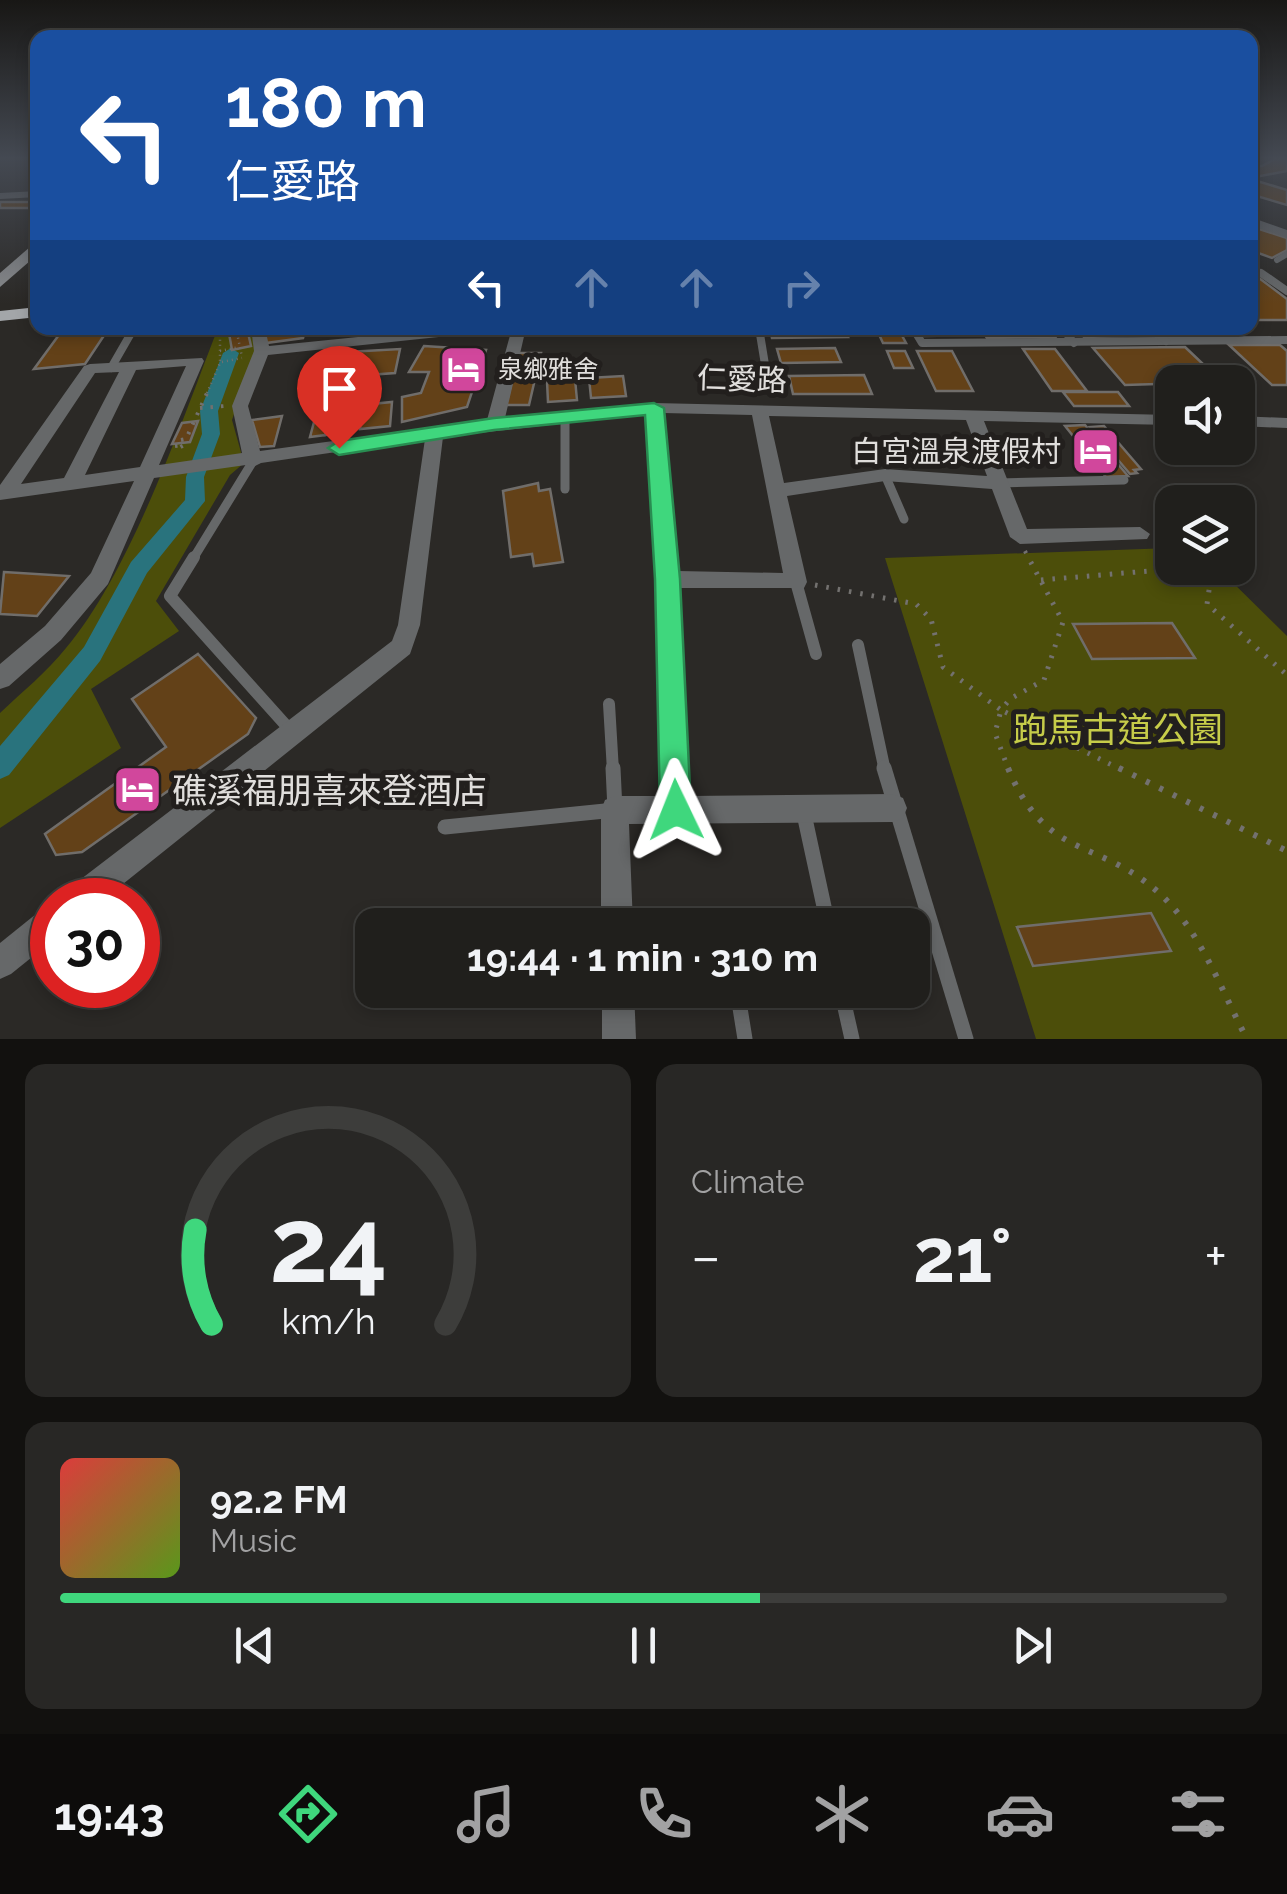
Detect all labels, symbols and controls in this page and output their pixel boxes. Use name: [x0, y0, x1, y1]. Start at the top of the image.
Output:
text: 180 m: [225, 61, 427, 143]
icon: left: [60, 70, 190, 200]
text: 仁愛路: [225, 155, 360, 208]
icon: left: [459, 260, 514, 315]
icon: ahead: [564, 260, 619, 315]
icon: ahead: [669, 260, 724, 315]
icon: right: [774, 260, 829, 315]
hotel icon: 泉鄉雅舍: [437, 343, 489, 395]
pin: [297, 346, 382, 449]
place label: 泉鄉雅舍: [498, 354, 598, 384]
street label: 仁愛路: [696, 360, 788, 398]
icon: arrive: [312, 361, 367, 416]
map controls: [1155, 365, 1255, 585]
button: sound: [1155, 365, 1255, 465]
hotel icon: 白宮溫泉渡假村: [1070, 425, 1122, 477]
place label: 白宮溫泉渡假村: [851, 434, 1061, 469]
button: layers: [1155, 485, 1255, 585]
park label: 跑馬古道公園: [1013, 709, 1223, 750]
position arrow: [624, 758, 728, 862]
hotel icon: 礁溪福朋喜來登酒店: [111, 764, 163, 816]
place label: 礁溪福朋喜來登酒店: [172, 770, 487, 811]
speed limit sign: 30: [30, 878, 160, 1008]
text: 19:44 · 1 min · 310 m: [467, 935, 818, 980]
text: Climate: [691, 1163, 805, 1200]
text: 24: [269, 1184, 387, 1306]
text: 21°: [913, 1211, 1012, 1300]
text: −: [691, 1224, 721, 1289]
text: +: [1204, 1224, 1227, 1289]
text: km/h: [281, 1300, 375, 1342]
text: 92.2 FM: [210, 1477, 348, 1522]
text: Music: [210, 1522, 297, 1559]
icon: previous: [227, 1618, 282, 1673]
icon: pause: [616, 1618, 671, 1673]
icon: next: [1005, 1618, 1060, 1673]
icon: directions: [273, 1779, 343, 1849]
icon: music: [451, 1779, 521, 1849]
icon: phone: [629, 1779, 699, 1849]
icon: climate: [807, 1779, 877, 1849]
icon: car: [985, 1779, 1055, 1849]
icon: filters: [1163, 1779, 1233, 1849]
text: 19:43: [54, 1788, 165, 1841]

